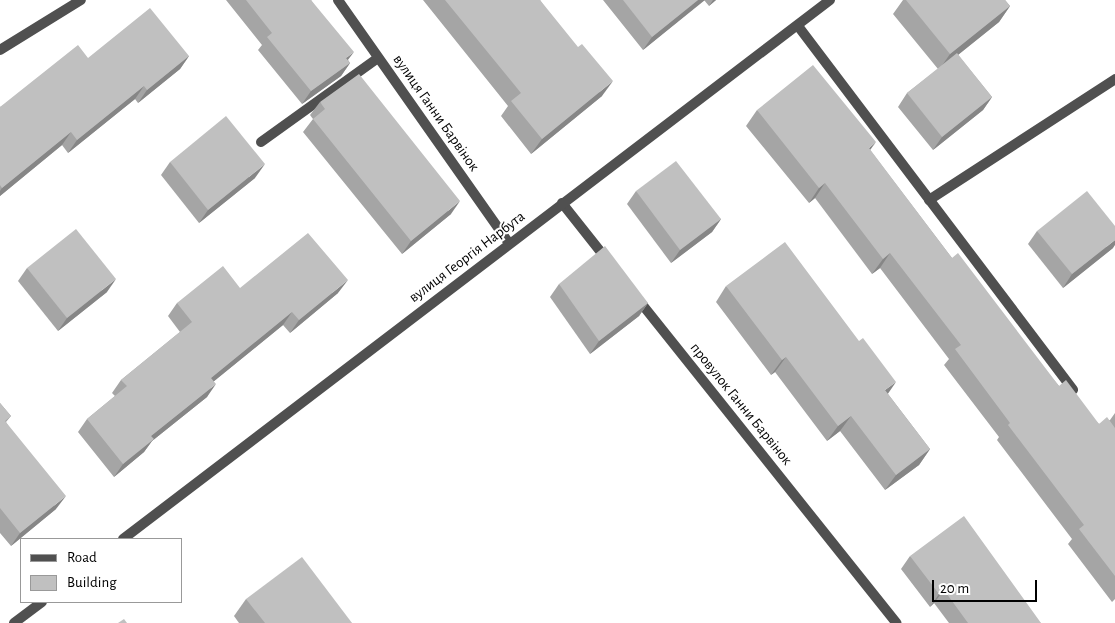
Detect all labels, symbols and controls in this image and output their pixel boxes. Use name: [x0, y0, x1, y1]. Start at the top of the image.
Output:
street label: вулиця Ганни Барвінок: [389, 51, 483, 175]
street label: вулиця Георгія Нарбута: [405, 207, 529, 307]
street label: провулок Ганни Барвінок: [686, 339, 796, 469]
legend: [20, 538, 182, 603]
text: Road: [67, 550, 97, 565]
scale bar: [935, 570, 1040, 602]
text: Building: [67, 575, 117, 590]
text: 20 m: [940, 581, 969, 596]

